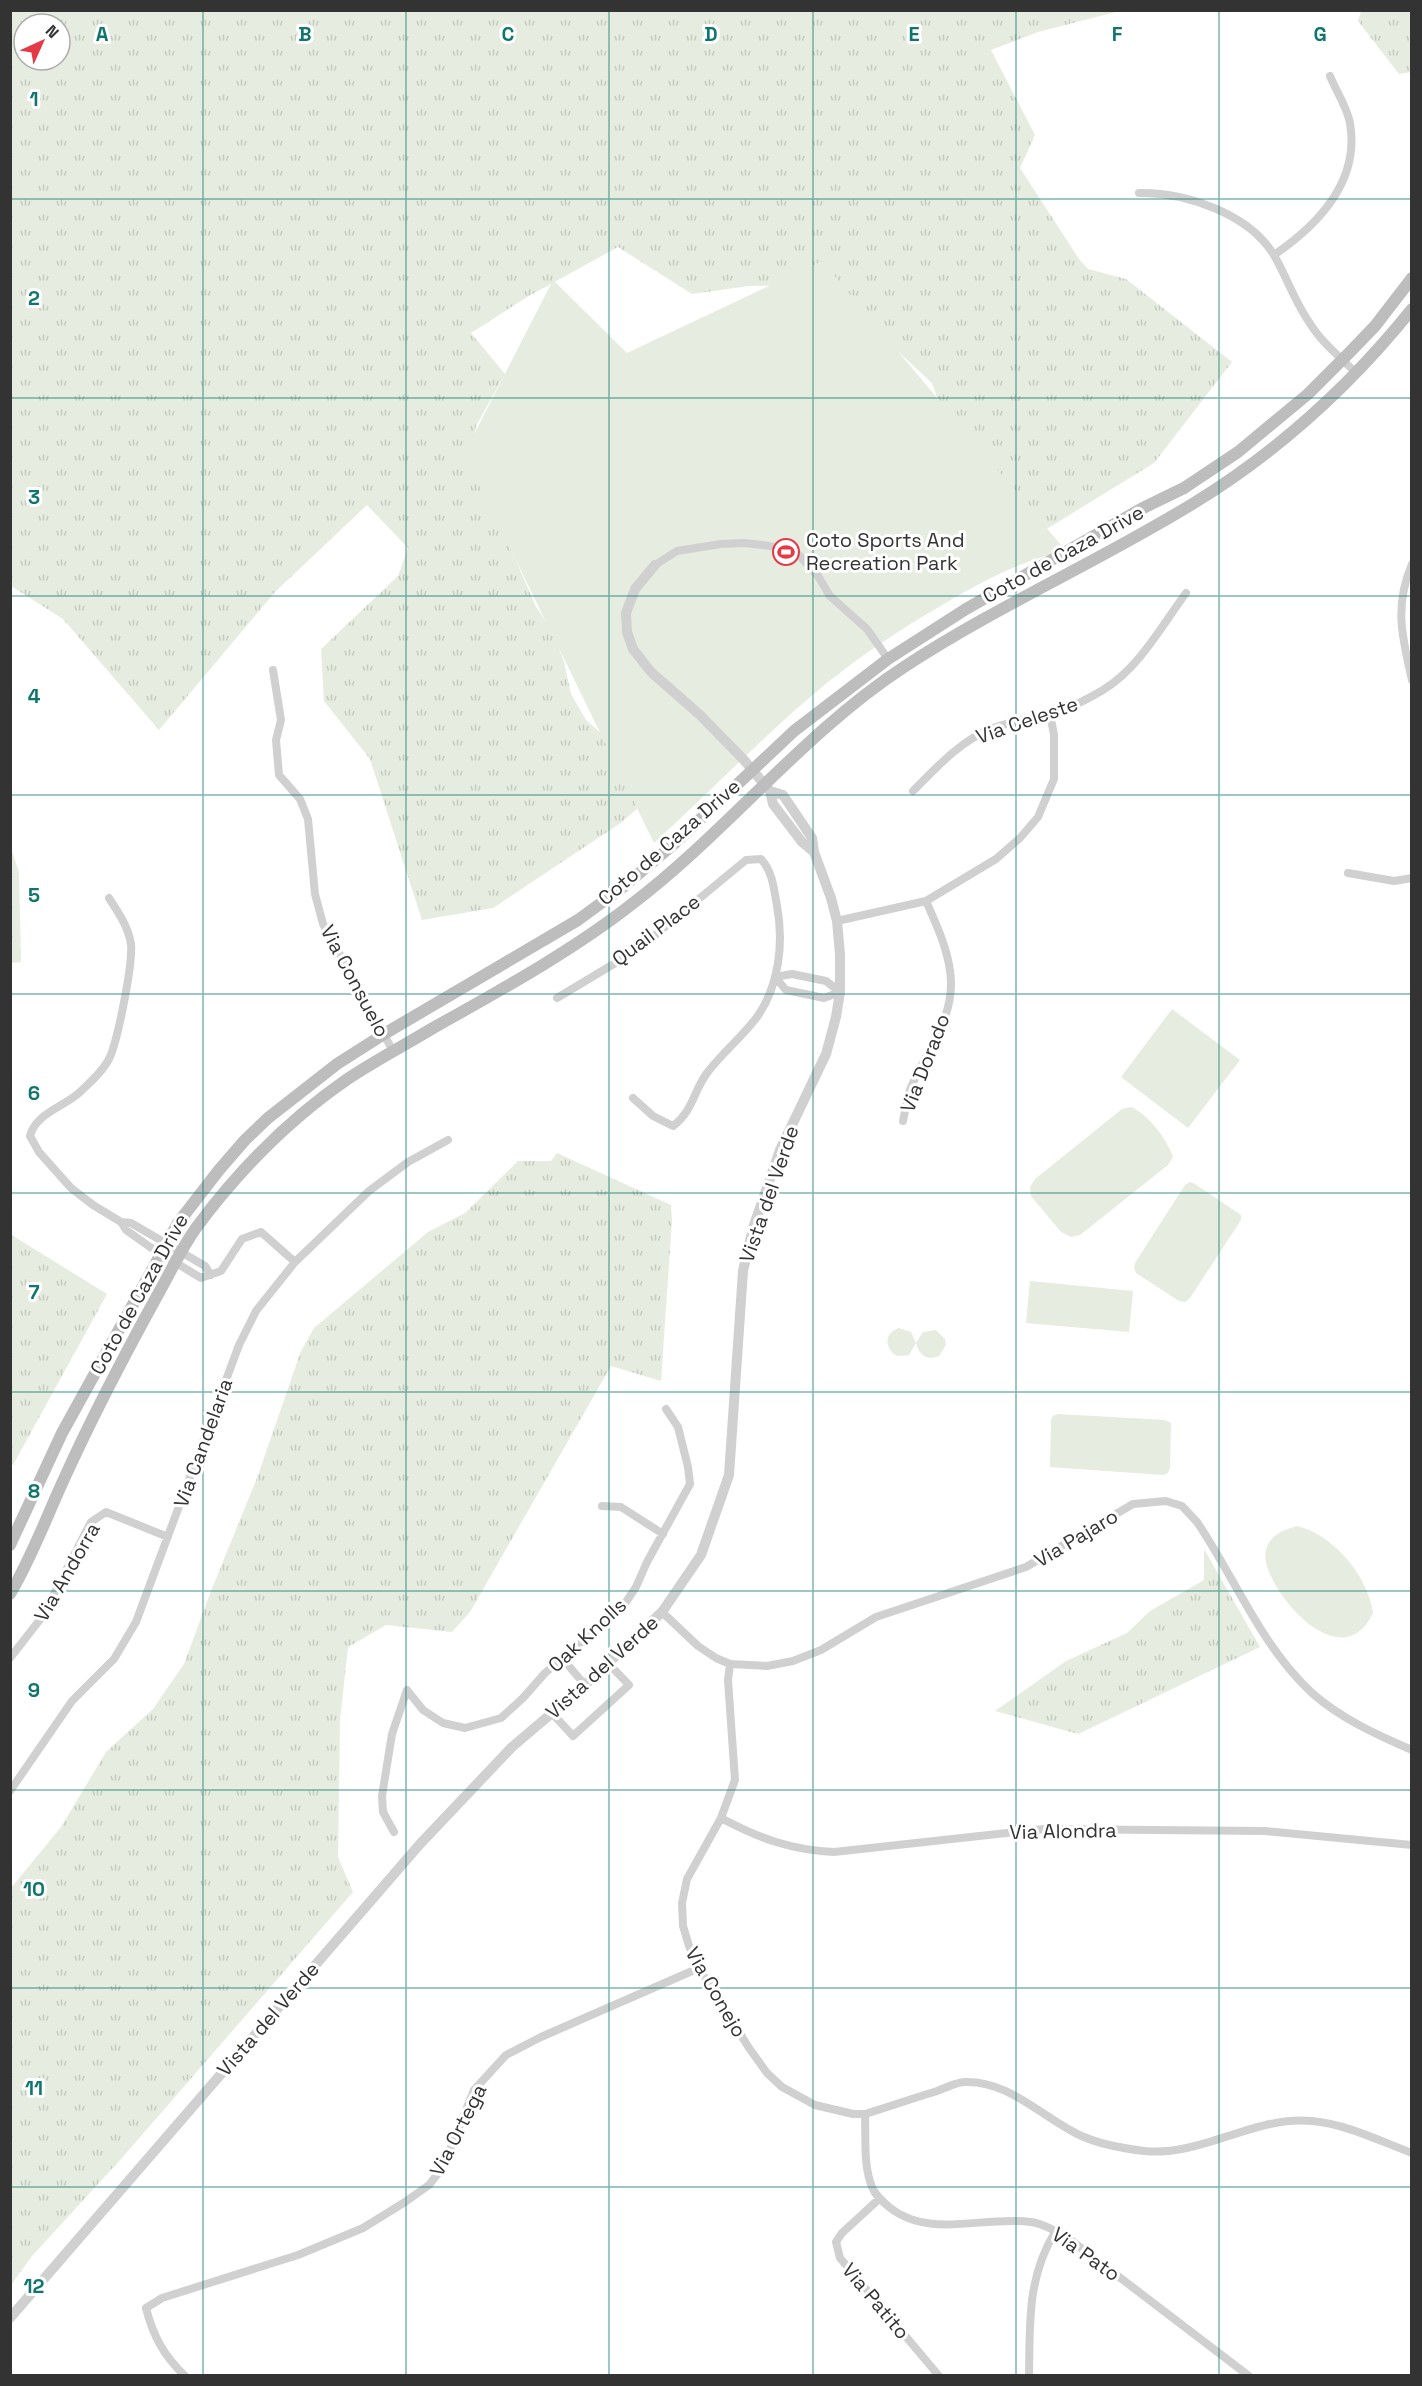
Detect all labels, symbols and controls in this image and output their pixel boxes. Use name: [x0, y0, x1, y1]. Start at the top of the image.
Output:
north arrow: [12, 12, 72, 72]
text: N: [41, 21, 63, 43]
text: A: [96, 21, 109, 47]
text: B: [298, 21, 312, 47]
text: C: [502, 21, 515, 47]
text: D: [704, 21, 718, 47]
text: E: [908, 21, 920, 47]
text: F: [1112, 21, 1123, 47]
text: G: [1313, 21, 1327, 47]
text: 1: [29, 86, 39, 112]
text: 2: [28, 285, 40, 311]
text: 3: [28, 484, 40, 510]
street label: Coto de Caza Drive: [978, 499, 1148, 609]
place label: Coto Sports And Recreation Park: [806, 527, 965, 576]
sports icon: Coto Sports And Recreation Park: [771, 537, 801, 567]
text: 4: [28, 683, 41, 709]
street label: Via Celeste: [972, 690, 1082, 750]
street label: Coto de Caza Drive: [592, 773, 746, 911]
text: 5: [28, 882, 40, 908]
street label: Quail Place: [607, 888, 705, 972]
street label: Via Consuelo: [315, 920, 395, 1042]
street label: Via Dorado: [894, 1010, 956, 1116]
text: 6: [28, 1080, 40, 1106]
street label: Vista del Verde: [733, 1122, 805, 1266]
street label: Coto de Caza Drive: [84, 1209, 194, 1379]
text: 7: [28, 1279, 40, 1305]
street label: Via Candelaria: [168, 1375, 238, 1511]
text: 8: [28, 1478, 40, 1504]
street label: Via Pajaro: [1029, 1503, 1123, 1573]
street label: Via Andorra: [28, 1518, 106, 1626]
street label: Oak Knolls: [542, 1592, 632, 1678]
street label: Vista del Verde: [540, 1609, 664, 1725]
text: 9: [28, 1677, 40, 1703]
street label: Via Alondra: [1009, 1817, 1117, 1845]
text: 10: [23, 1876, 45, 1902]
street label: Via Conejo: [680, 1942, 752, 2042]
street label: Vista del Verde: [211, 1956, 325, 2082]
text: 11: [25, 2075, 43, 2101]
street label: Via Ortega: [424, 2080, 492, 2180]
street label: Via Pato: [1047, 2221, 1125, 2287]
street label: Via Patito: [837, 2257, 915, 2345]
text: 12: [24, 2273, 45, 2299]

